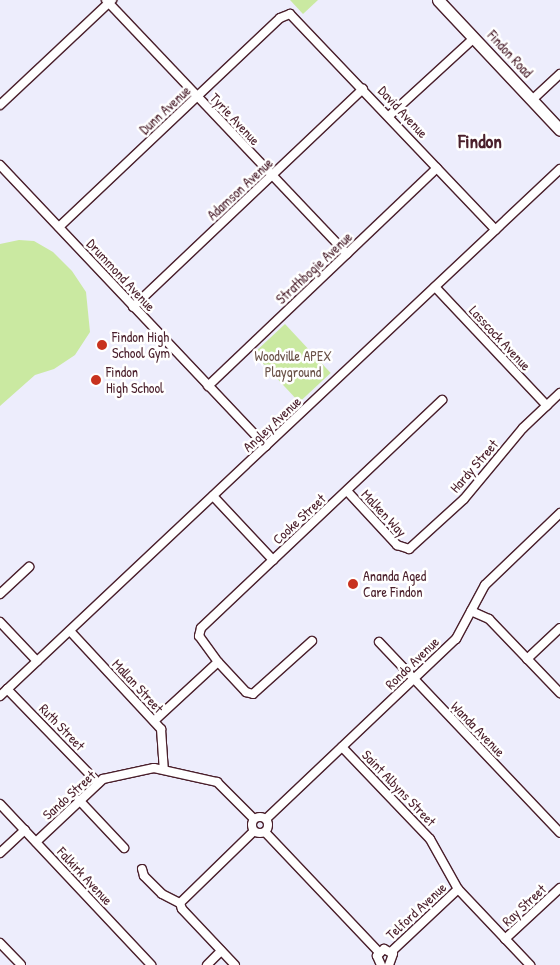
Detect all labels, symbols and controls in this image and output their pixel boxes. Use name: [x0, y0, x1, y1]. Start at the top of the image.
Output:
street label: Findon Road: [484, 27, 536, 81]
street label: Dunn Avenue: [136, 82, 194, 138]
street label: David Avenue: [375, 82, 431, 142]
street label: Tyrie Avenue: [207, 89, 263, 149]
district label: Findon: [458, 131, 502, 153]
street label: Adamson Avenue: [204, 154, 276, 224]
street label: Strathbogie Avenue: [272, 228, 356, 308]
street label: Drummond Avenue: [83, 235, 159, 315]
street label: Lasscock Avenue: [466, 302, 534, 374]
place label: Findon High School Gym: [112, 329, 170, 362]
marker: Findon High School Gym: [96, 339, 108, 351]
park label: Woodville APEX Playground: [254, 348, 332, 381]
place label: Findon High School: [106, 364, 164, 397]
marker: Findon High School: [90, 374, 102, 386]
street label: Angley Avenue: [239, 393, 305, 455]
street label: Hardy Street: [446, 436, 502, 496]
street label: Malken Way: [358, 486, 410, 540]
street label: Cooke Street: [269, 490, 329, 548]
place label: Ananda Aged Care Findon: [363, 568, 426, 600]
marker: Ananda Aged Care Findon: [347, 578, 359, 590]
street label: Rondo Avenue: [382, 633, 442, 693]
street label: Mallan Street: [109, 656, 167, 716]
street label: Wanda Avenue: [448, 698, 508, 760]
street label: Ruth Street: [36, 700, 88, 754]
street label: Saint Albyns Street: [359, 746, 439, 830]
street label: Sando Street: [39, 767, 99, 823]
street label: Falkirk Avenue: [54, 843, 116, 909]
street label: Telford Avenue: [382, 879, 450, 943]
street label: Ray Street: [499, 881, 549, 929]

